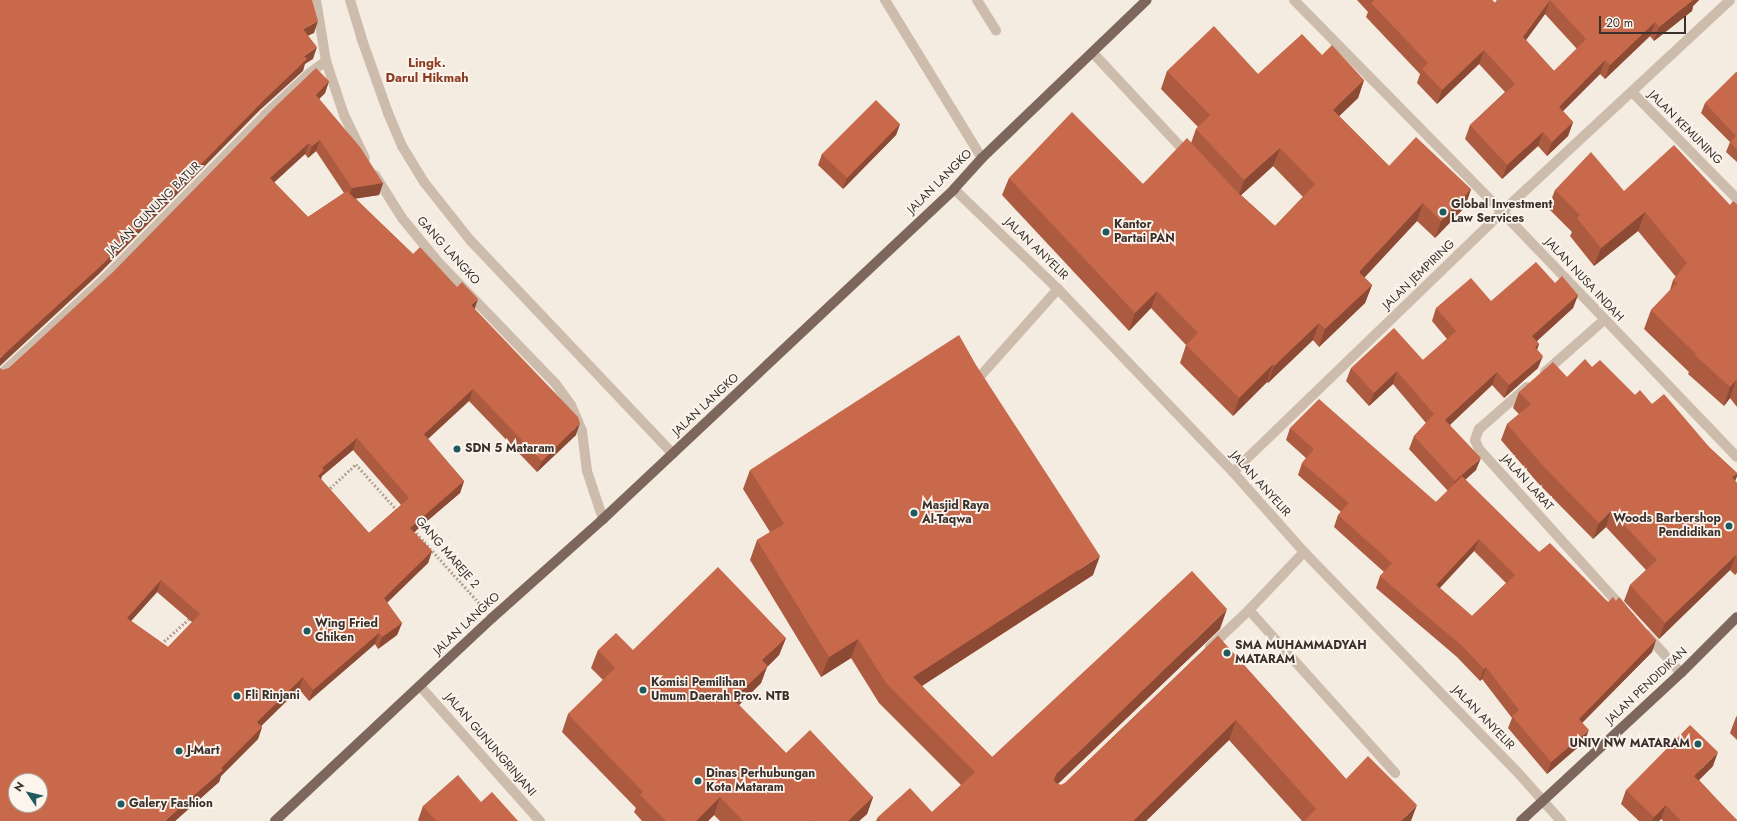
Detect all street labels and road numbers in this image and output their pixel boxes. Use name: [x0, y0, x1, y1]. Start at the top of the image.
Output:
street label: JALAN KEMUNING: [1645, 88, 1725, 168]
street label: JALAN LANGKO: [905, 147, 975, 217]
street label: JALAN GUNUNG BATUR: [104, 159, 204, 259]
street label: GANG LANGKO: [414, 214, 482, 288]
street label: JALAN ANYELIR: [1001, 215, 1071, 283]
street label: JALAN NUSA INDAH: [1542, 235, 1626, 325]
street label: JALAN JEMPIRING: [1380, 237, 1458, 313]
street label: JALAN LANGKO: [670, 371, 742, 439]
street label: JALAN ANYELIR: [1227, 448, 1293, 520]
street label: JALAN LARAT: [1498, 452, 1556, 514]
street label: GANG MAREJE 2: [412, 514, 482, 592]
street label: JALAN LANGKO: [431, 590, 503, 658]
street label: JALAN PENDIDIKAN: [1603, 645, 1691, 727]
street label: JALAN ANYELIR: [1449, 683, 1517, 753]
street label: JALAN GUNUNGRINJANI: [441, 691, 539, 799]

